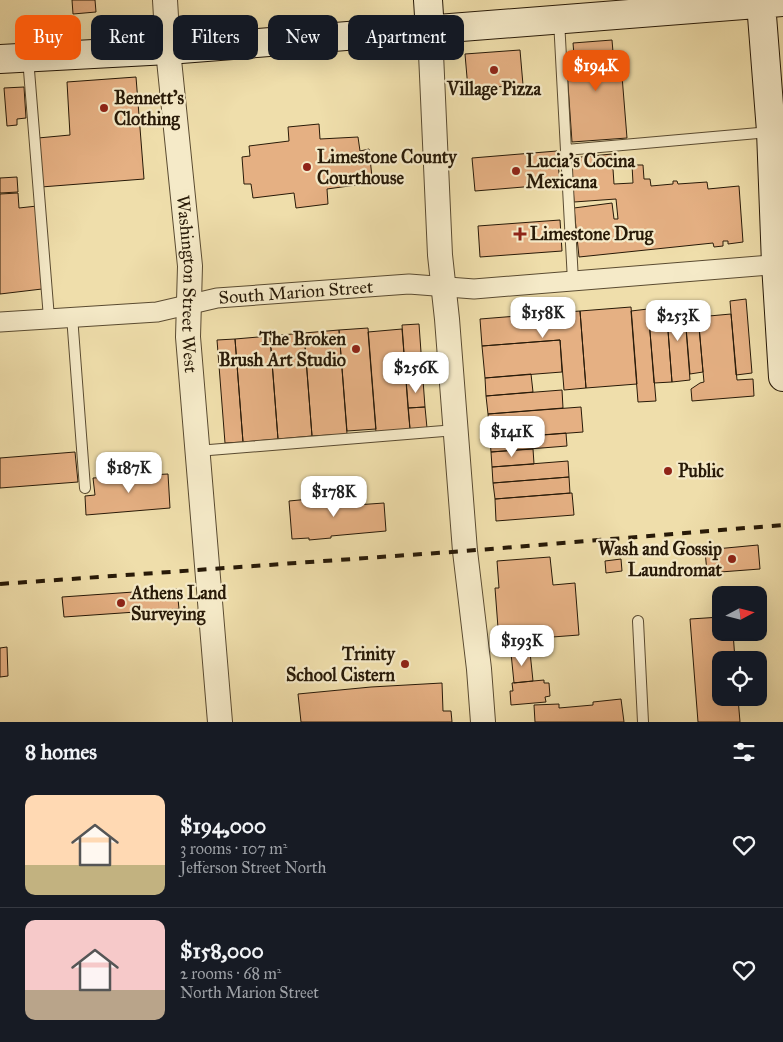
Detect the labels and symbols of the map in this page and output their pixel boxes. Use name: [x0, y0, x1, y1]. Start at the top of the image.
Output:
pin: $194K: [561, 49, 631, 92]
marker: Village Pizza: [488, 64, 500, 76]
place label: Village Pizza: [446, 78, 541, 101]
place label: Bennett's Clothing: [114, 87, 184, 131]
marker: Bennett's Clothing: [98, 102, 110, 114]
place label: Limestone County Courthouse: [317, 146, 458, 189]
place label: Lucia's Cocina Mexicana: [526, 150, 636, 193]
marker: Limestone County Courthouse: [301, 161, 313, 173]
marker: Lucia's Cocina Mexicana: [510, 165, 522, 177]
street label: Washington Street West: [172, 194, 202, 374]
place label: Limestone Drug: [530, 223, 654, 246]
marker: Limestone Drug: [514, 228, 526, 240]
street label: South Marion Street: [218, 276, 375, 309]
pin: $158K: [508, 296, 578, 339]
pin: $253K: [643, 300, 713, 342]
place label: The Broken Brush Art Studio: [219, 328, 346, 371]
marker: The Broken Brush Art Studio: [350, 343, 362, 355]
pin: $256K: [381, 352, 451, 394]
pin: $141K: [477, 416, 547, 458]
pin: $187K: [94, 452, 164, 494]
place label: Public: [678, 460, 724, 482]
marker: Public: [662, 465, 674, 477]
pin: $178K: [299, 476, 369, 518]
place label: Wash and Gossip Laundromat: [598, 538, 723, 581]
marker: Wash and Gossip Laundromat: [726, 553, 738, 565]
place label: Athens Land Surveying: [130, 582, 228, 626]
north arrow: [712, 586, 768, 641]
marker: Athens Land Surveying: [115, 597, 127, 609]
pin: $193K: [487, 624, 557, 667]
place label: Trinity School Cistern: [286, 643, 397, 686]
marker: Trinity School Cistern: [399, 658, 411, 670]

